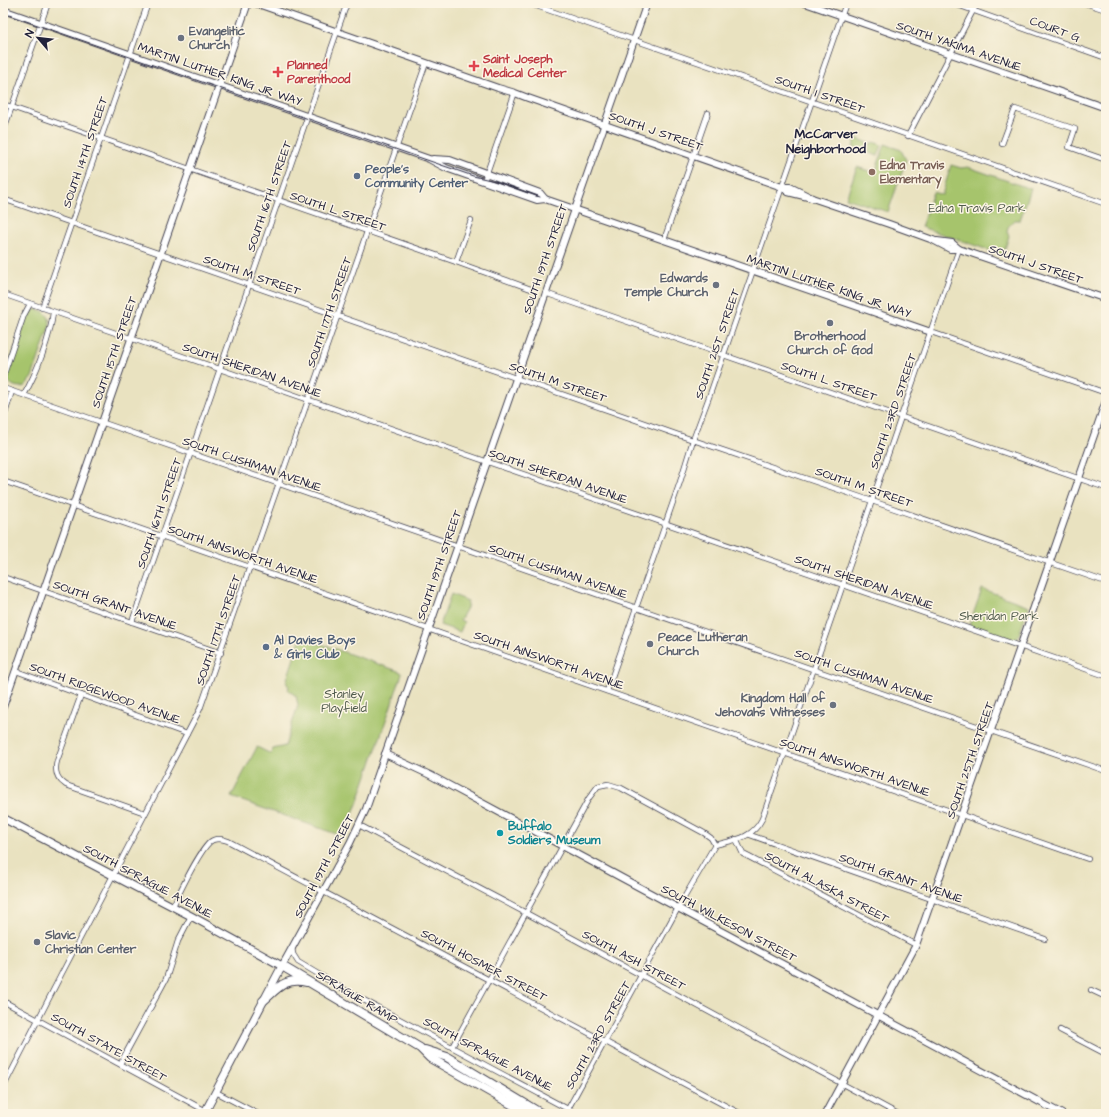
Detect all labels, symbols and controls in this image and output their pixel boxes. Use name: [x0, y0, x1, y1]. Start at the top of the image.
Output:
street label: COURT G: [1027, 13, 1083, 47]
street label: SOUTH YAKIMA AVENUE: [894, 17, 1024, 76]
north arrow: [18, 18, 58, 58]
place label: Evangelitic Church: [189, 23, 245, 54]
text: N: [21, 27, 38, 40]
marker: Evangelitic Church: [176, 33, 186, 43]
street label: MARTIN LUTHER KING JR WAY: [135, 38, 305, 111]
place label: Saint Joseph Medical Center: [482, 51, 567, 82]
place label: Planned Parenthood: [287, 57, 351, 88]
marker: Saint Joseph Medical Center: [468, 60, 480, 72]
marker: Planned Parenthood: [272, 66, 284, 78]
street label: SOUTH I STREET: [773, 71, 868, 118]
street label: SOUTH 14TH STREET: [58, 94, 113, 210]
street label: SOUTH J STREET: [606, 107, 706, 156]
district label: McCarver Neighborhood: [786, 125, 866, 160]
street label: SOUTH 16TH STREET: [243, 138, 297, 254]
place label: Edna Travis Elementary: [880, 157, 944, 189]
place label: People's Community Center: [365, 161, 468, 193]
marker: Edna Travis Elementary: [867, 167, 877, 177]
marker: People's Community Center: [352, 171, 362, 181]
street label: SOUTH L STREET: [288, 187, 389, 236]
park label: Edna Travis Park: [929, 200, 1026, 217]
street label: SOUTH 19TH STREET: [519, 201, 572, 316]
street label: SOUTH J STREET: [986, 240, 1086, 289]
street label: MARTIN LUTHER KING JR WAY: [744, 250, 914, 323]
street label: SOUTH M STREET: [201, 251, 303, 300]
street label: SOUTH 17TH STREET: [303, 254, 357, 370]
place label: Edwards Temple Church: [623, 270, 709, 302]
marker: Edwards Temple Church: [711, 280, 721, 290]
street label: SOUTH 21ST STREET: [691, 286, 745, 402]
street label: SOUTH 15TH STREET: [87, 294, 142, 410]
marker: Brotherhood Church of God: [825, 318, 835, 328]
place label: Brotherhood Church of God: [787, 328, 874, 359]
street label: SOUTH SHERIDAN AVENUE: [180, 339, 324, 402]
street label: SOUTH 23RD STREET: [866, 350, 921, 471]
street label: SOUTH L STREET: [779, 357, 880, 406]
street label: SOUTH M STREET: [507, 358, 609, 407]
street label: SOUTH CUSHMAN AVENUE: [180, 433, 324, 496]
street label: SOUTH SHERIDAN AVENUE: [486, 445, 630, 508]
street label: SOUTH 16TH STREET: [133, 455, 187, 571]
street label: SOUTH M STREET: [813, 463, 915, 512]
street label: SOUTH 19TH STREET: [413, 507, 466, 622]
street label: SOUTH AINSWORTH AVENUE: [165, 521, 320, 588]
street label: SOUTH CUSHMAN AVENUE: [486, 540, 630, 603]
street label: SOUTH SHERIDAN AVENUE: [792, 551, 936, 614]
street label: SOUTH 17TH STREET: [192, 572, 246, 688]
street label: SOUTH GRANT AVENUE: [51, 576, 179, 635]
park label: Sheridan Park: [959, 608, 1039, 625]
street label: SOUTH AINSWORTH AVENUE: [471, 627, 626, 694]
place label: Peace Lutheran Church: [658, 629, 748, 660]
place label: Al Davies Boys & Girls Club: [273, 632, 356, 663]
marker: Peace Lutheran Church: [645, 639, 655, 649]
marker: Al Davies Boys & Girls Club: [261, 642, 271, 652]
street label: SOUTH CUSHMAN AVENUE: [792, 645, 936, 708]
street label: SOUTH RIDGEWOOD AVENUE: [27, 658, 183, 729]
park label: Stanley Playfield: [321, 686, 367, 718]
place label: Kingdom Hall of Jehovahs Witnesses: [714, 690, 826, 721]
street label: SOUTH 25TH STREET: [943, 699, 999, 821]
marker: Kingdom Hall of Jehovahs Witnesses: [828, 700, 838, 710]
street label: SOUTH AINSWORTH AVENUE: [777, 734, 932, 801]
street label: SOUTH 19TH STREET: [290, 811, 359, 921]
place label: Buffalo Soldiers Museum: [507, 818, 601, 849]
marker: Buffalo Soldiers Museum: [495, 828, 505, 838]
street label: SOUTH SPRAGUE AVENUE: [80, 840, 215, 923]
street label: SOUTH ALASKA STREET: [762, 847, 892, 928]
street label: SOUTH GRANT AVENUE: [837, 849, 965, 908]
street label: SOUTH WILKESON STREET: [658, 880, 800, 967]
street label: SOUTH HOSMER STREET: [418, 925, 550, 1006]
street label: SOUTH ASH STREET: [579, 926, 689, 995]
place label: Slavic Christian Center: [44, 927, 137, 958]
marker: Slavic Christian Center: [32, 937, 42, 947]
street label: SPRAGUE RAMP: [313, 966, 401, 1029]
street label: SOUTH 23RD STREET: [562, 978, 636, 1093]
street label: SOUTH STATE STREET: [48, 1009, 170, 1087]
street label: SOUTH SPRAGUE AVENUE: [420, 1013, 555, 1096]

